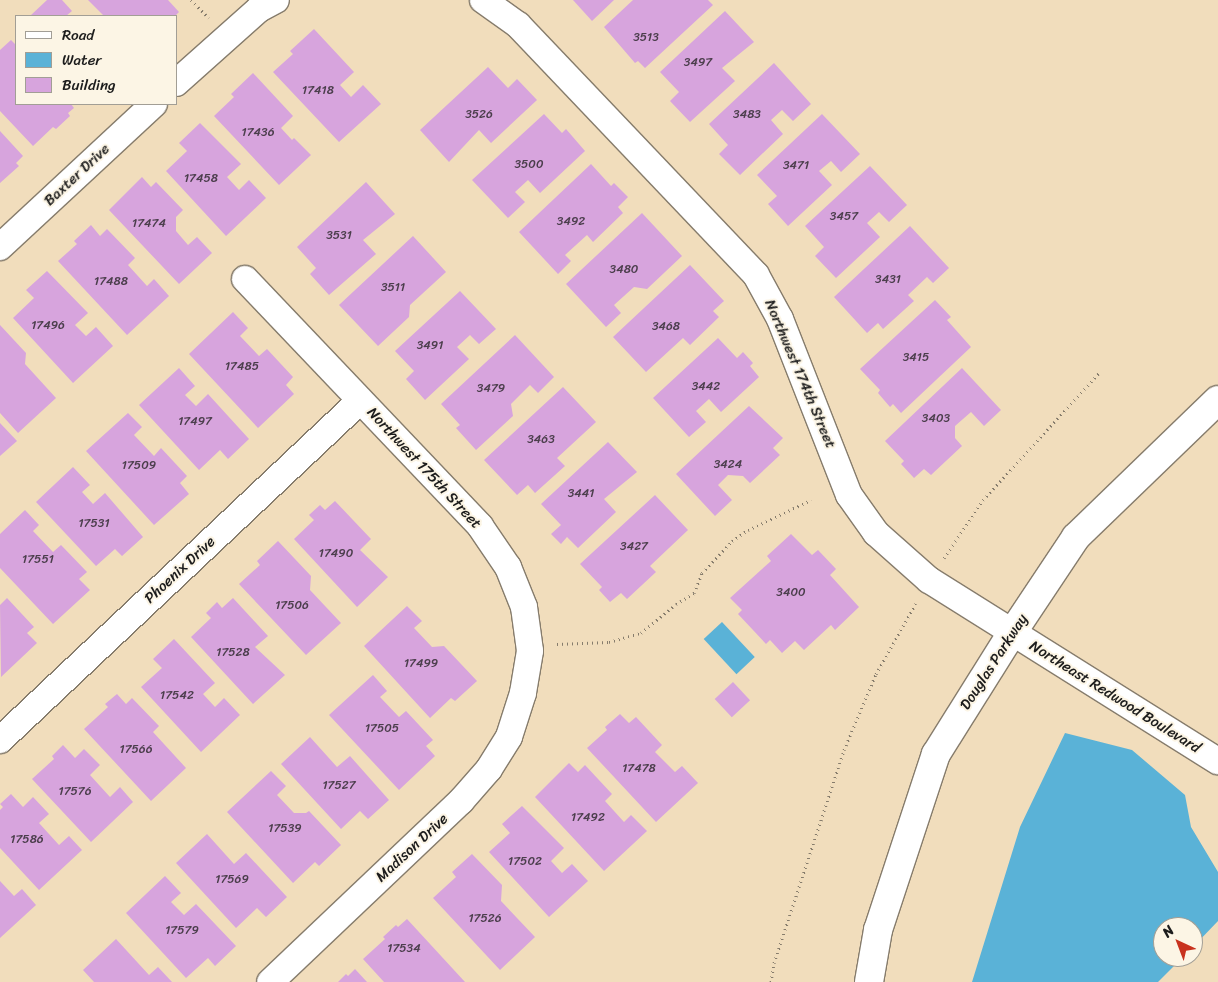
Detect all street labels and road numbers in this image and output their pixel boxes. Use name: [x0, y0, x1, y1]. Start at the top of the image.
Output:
street label: Baxter Drive: [41, 140, 113, 210]
street label: Northwest 174th Street: [760, 297, 840, 451]
street label: Northwest 175th Street: [363, 404, 485, 532]
street label: Phoenix Drive: [141, 533, 219, 607]
street label: Douglas Parkway: [956, 611, 1032, 713]
street label: Northeast Redwood Boulevard: [1026, 637, 1204, 757]
street label: Madison Drive: [372, 810, 452, 886]

